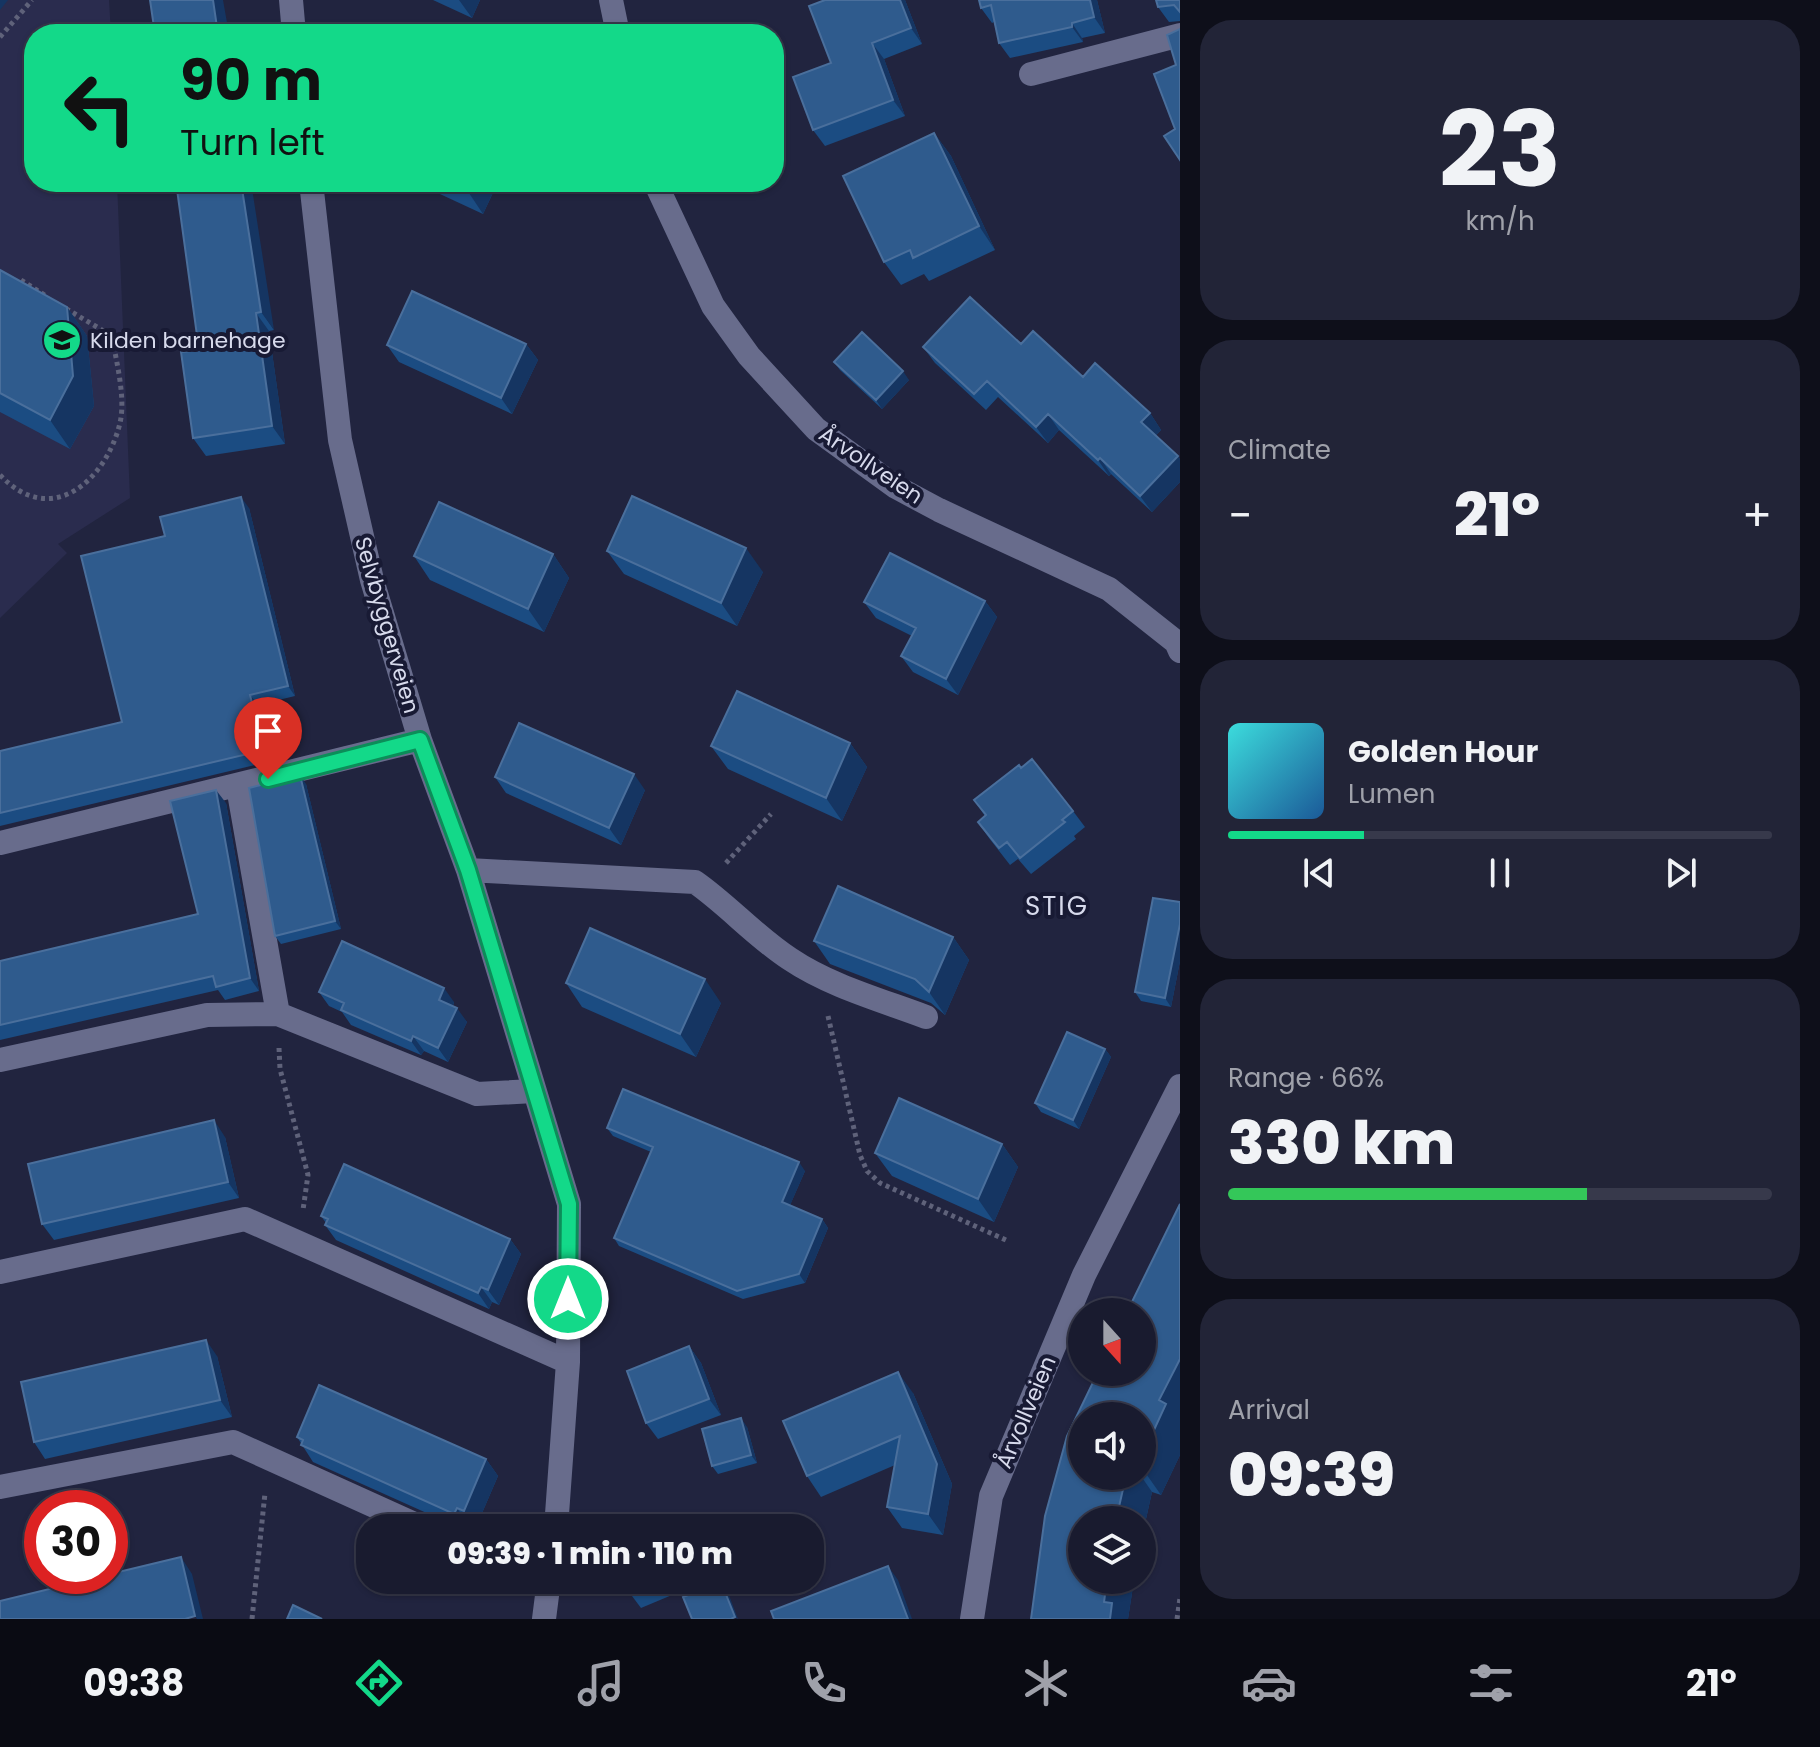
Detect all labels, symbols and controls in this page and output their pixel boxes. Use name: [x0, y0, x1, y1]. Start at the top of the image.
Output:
text: 90 m: [180, 41, 322, 120]
icon: left: [48, 56, 152, 160]
text: 23: [1439, 77, 1561, 222]
text: Turn left: [180, 117, 325, 168]
text: km/h: [1465, 203, 1535, 239]
school or university icon: Kilden barnehage: [41, 319, 83, 361]
place label: Kilden barnehage: [90, 325, 286, 356]
street label: Årvollveien: [813, 419, 929, 511]
text: Climate: [1228, 432, 1331, 468]
text: 21°: [1454, 473, 1540, 557]
text: −: [1228, 485, 1252, 546]
text: +: [1742, 485, 1772, 546]
street label: Selvbyggerveien: [347, 533, 427, 717]
pin: [234, 697, 302, 779]
icon: arrive: [246, 709, 290, 753]
text: Golden Hour: [1348, 730, 1538, 773]
text: Lumen: [1348, 776, 1435, 812]
icon: previous: [1297, 851, 1341, 895]
icon: pause: [1478, 851, 1522, 895]
icon: next: [1659, 851, 1703, 895]
district label: STIG: [1025, 888, 1089, 924]
text: Range · 66%: [1228, 1060, 1384, 1096]
text: 330 km: [1228, 1101, 1455, 1185]
position arrow: [526, 1257, 610, 1341]
north arrow: [1068, 1298, 1156, 1386]
map controls: [1068, 1298, 1156, 1594]
street label: Årvollveien: [988, 1351, 1064, 1473]
text: Arrival: [1228, 1392, 1310, 1428]
button: sound: [1068, 1402, 1156, 1490]
text: 09:39: [1228, 1433, 1395, 1517]
speed limit sign: 30: [24, 1490, 128, 1594]
button: layers: [1068, 1506, 1156, 1594]
text: 09:39 · 1 min · 110 m: [447, 1532, 733, 1575]
icon: directions: [351, 1655, 407, 1711]
icon: music: [573, 1655, 629, 1711]
icon: phone: [796, 1655, 852, 1711]
icon: climate: [1018, 1655, 1074, 1711]
icon: car: [1241, 1655, 1297, 1711]
icon: filters: [1463, 1655, 1519, 1711]
text: 09:38: [83, 1658, 184, 1709]
text: 21°: [1686, 1658, 1737, 1709]

